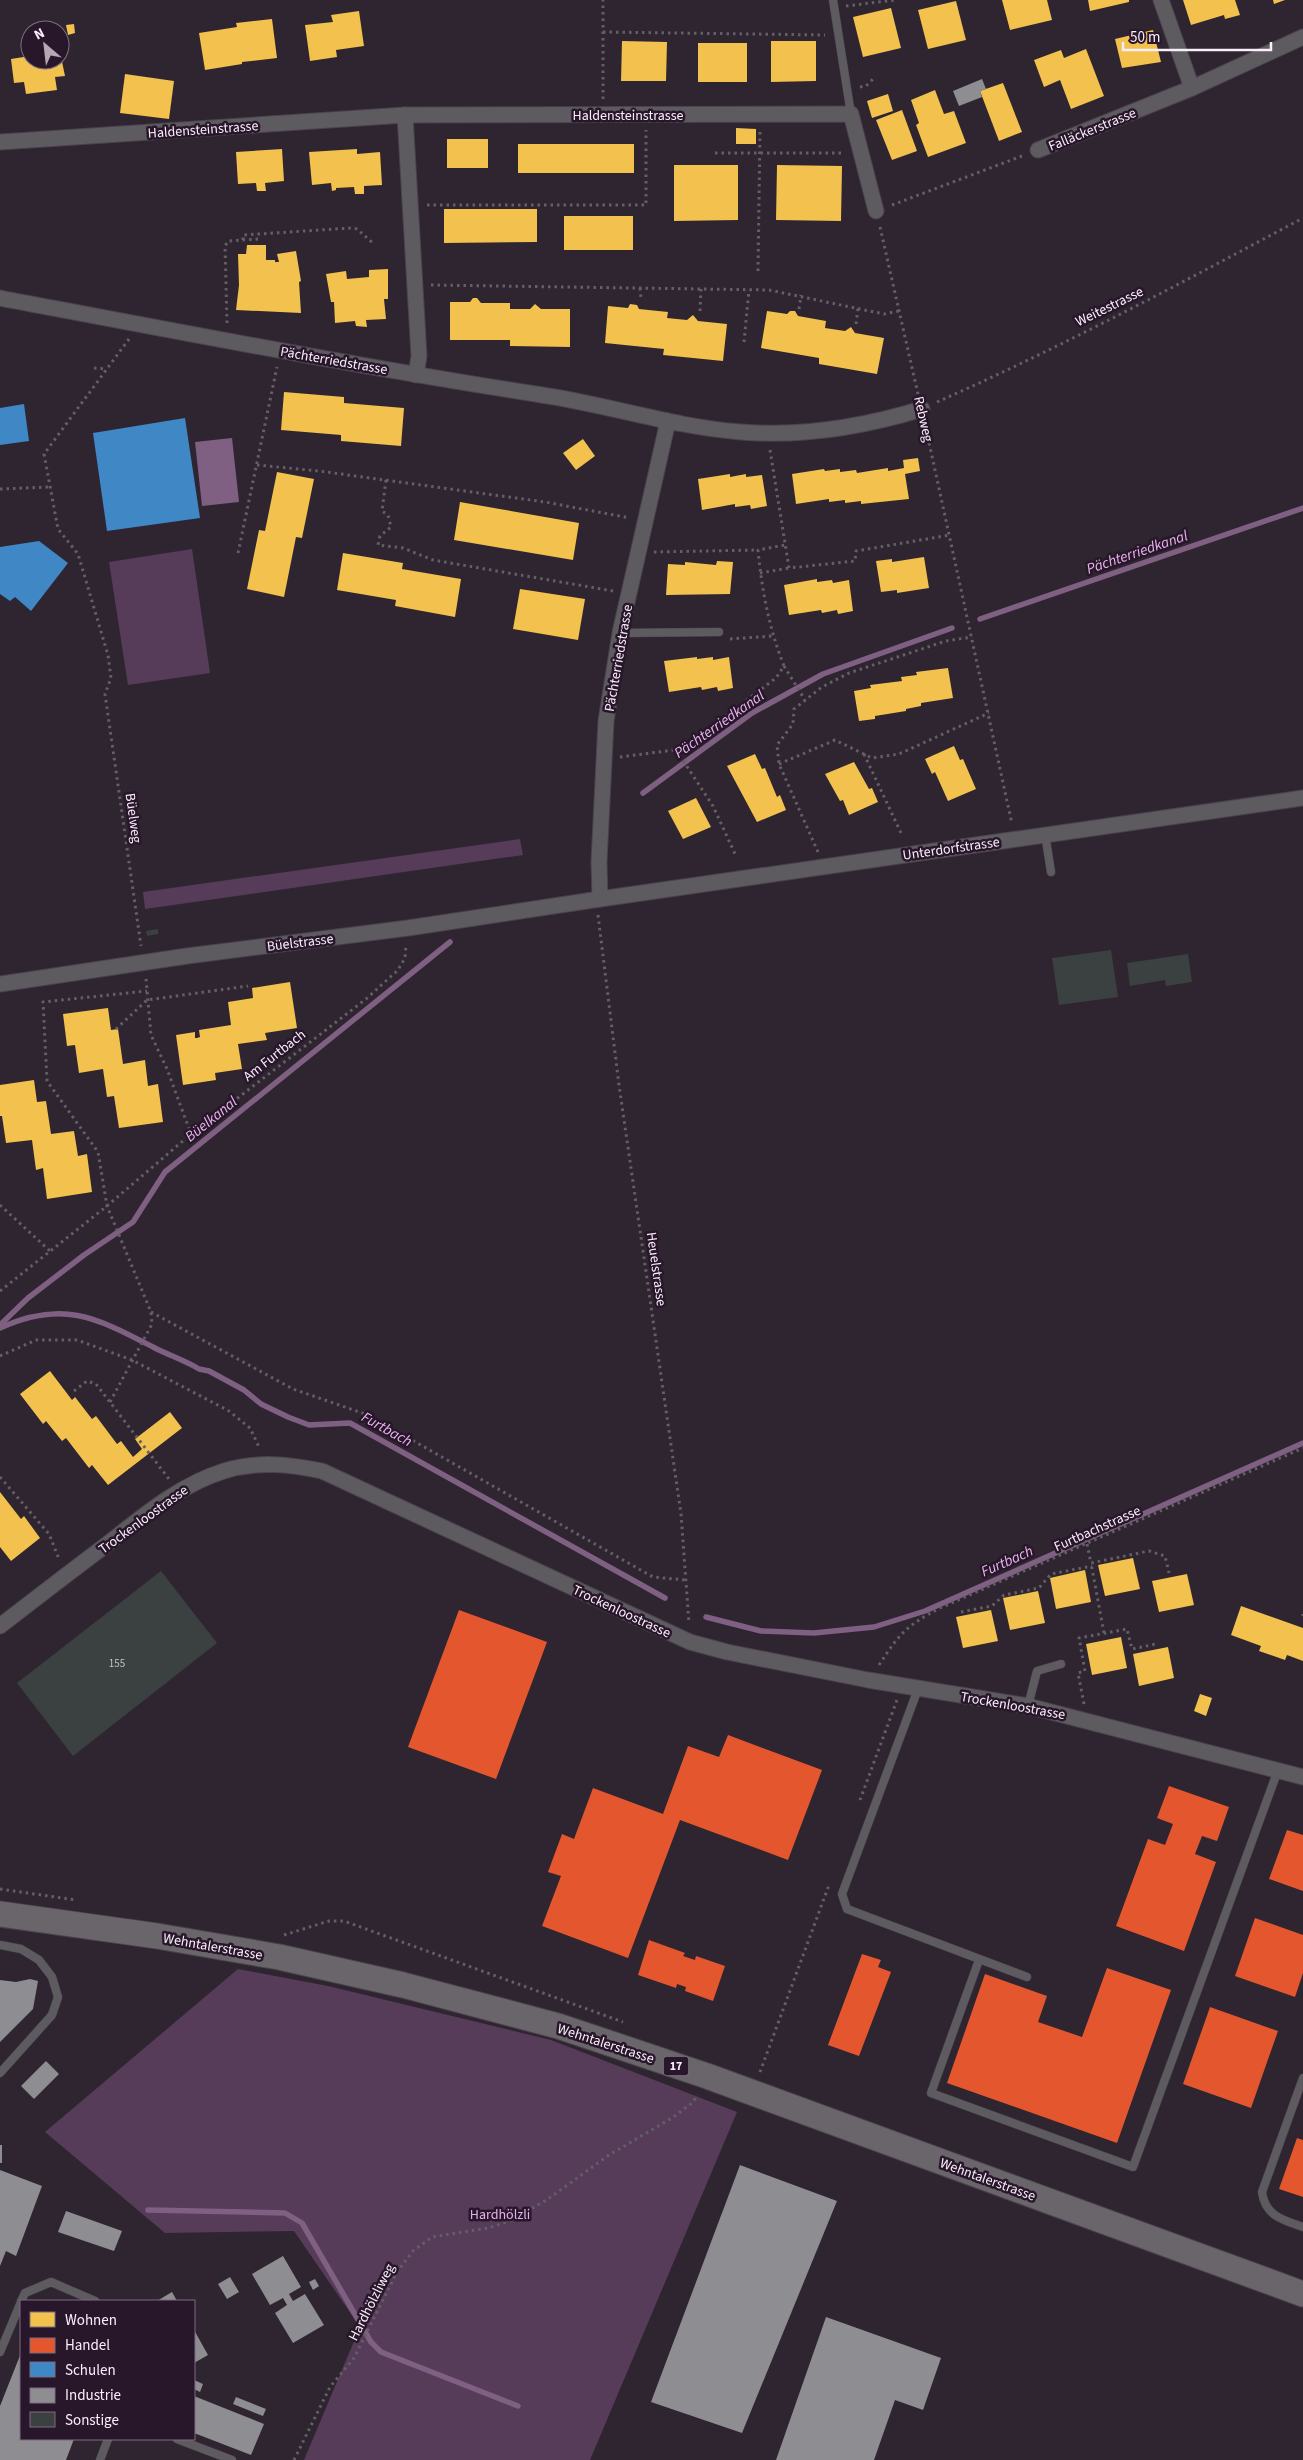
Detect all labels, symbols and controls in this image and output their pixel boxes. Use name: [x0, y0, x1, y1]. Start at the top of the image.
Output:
north arrow: [20, 20, 70, 70]
scale bar: [1123, 20, 1270, 52]
text: N: [31, 23, 48, 45]
text: 50 m: [1130, 27, 1160, 48]
street label: Falläckerstrasse: [1045, 103, 1139, 157]
street label: Haldensteinstrasse: [573, 106, 683, 126]
street label: Haldensteinstrasse: [147, 116, 259, 144]
street label: Weitestrasse: [1072, 282, 1147, 332]
street label: Pächterriedstrasse: [279, 342, 389, 380]
street label: Rebweg: [908, 394, 938, 444]
water label: Pächterriedkanal: [1084, 525, 1191, 580]
street label: Pächterriedstrasse: [600, 603, 638, 713]
water label: Pächterriedkanal: [670, 685, 769, 763]
street label: Büelweg: [120, 792, 146, 844]
street label: Unterdorfstrasse: [901, 832, 1001, 866]
street label: Büelstrasse: [266, 929, 335, 957]
street label: Am Furtbach: [239, 1025, 310, 1087]
water label: Büelkanal: [181, 1092, 242, 1147]
street label: Heuelstrasse: [641, 1231, 671, 1308]
water label: Furtbach: [358, 1407, 416, 1452]
street label: Trockenloostrasse: [95, 1481, 192, 1559]
street label: Furtbachstrasse: [1051, 1501, 1144, 1557]
water label: Furtbach: [978, 1541, 1037, 1582]
street label: Trockenloostrasse: [569, 1580, 674, 1643]
house number: 155: [109, 1656, 125, 1671]
street label: Trockenloostrasse: [959, 1687, 1067, 1725]
street label: Wehntalerstrasse: [162, 1928, 264, 1966]
street label: Wehntalerstrasse: [555, 2019, 657, 2069]
road number: 17: [664, 2056, 688, 2076]
street label: Wehntalerstrasse: [937, 2153, 1038, 2207]
park label: Hardhölzli: [470, 2205, 530, 2225]
street label: Hardhölzliweg: [344, 2260, 400, 2345]
legend: [20, 2300, 195, 2440]
text: Wohnen: [65, 2310, 117, 2331]
text: Handel: [65, 2335, 110, 2356]
text: Schulen: [65, 2360, 116, 2381]
text: Industrie: [65, 2385, 121, 2406]
text: Sonstige: [65, 2410, 119, 2431]

